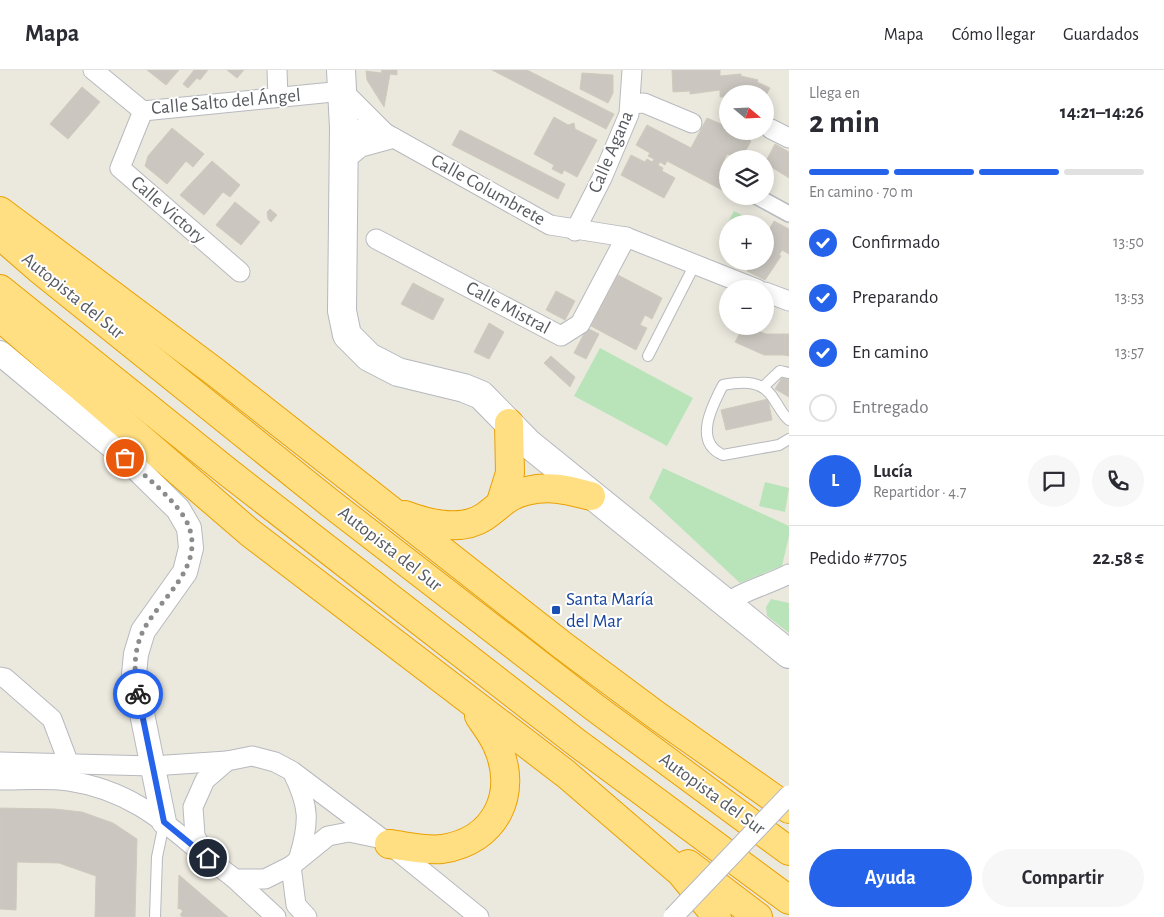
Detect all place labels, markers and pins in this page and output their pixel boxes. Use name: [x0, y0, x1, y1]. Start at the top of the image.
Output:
pin: [104, 437, 146, 479]
place label: Santa María del Mar: [566, 590, 654, 631]
marker: Santa María del Mar: [550, 604, 562, 616]
pin: [187, 837, 229, 879]

